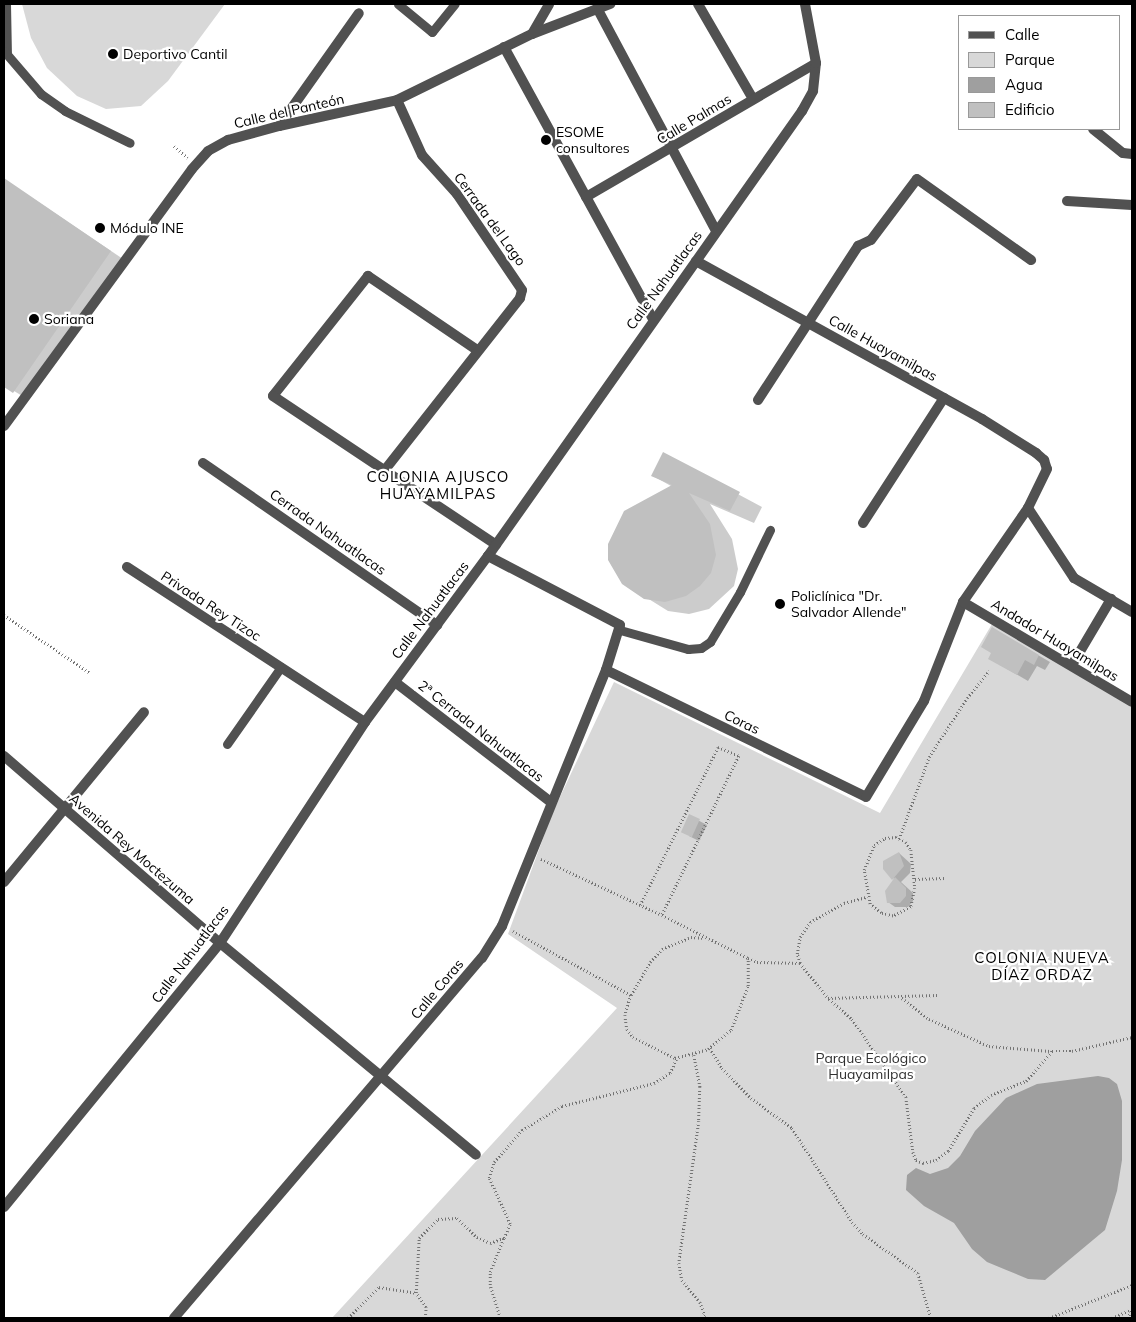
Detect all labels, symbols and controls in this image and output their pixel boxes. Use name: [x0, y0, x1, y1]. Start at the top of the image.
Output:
legend: [958, 15, 1121, 130]
text: Calle: [1005, 25, 1039, 44]
place label: Deportivo Cantil: [123, 46, 228, 62]
marker: Deportivo Cantil: [107, 48, 119, 60]
text: Parque: [1005, 50, 1055, 69]
text: Agua: [1005, 75, 1043, 94]
street label: Calle del Panteón: [232, 90, 346, 132]
street label: Calle Palmas: [654, 90, 734, 148]
text: Edificio: [1005, 100, 1055, 119]
place label: ESOME consultores: [556, 124, 630, 156]
marker: ESOME consultores: [540, 134, 552, 146]
street label: Cerrada del Lago: [451, 169, 529, 269]
place label: Módulo INE: [110, 220, 184, 236]
marker: Módulo INE: [94, 222, 106, 234]
street label: Calle Nahuatlacas: [623, 227, 705, 333]
place label: Soriana: [44, 311, 94, 327]
street label: Calle Huayamilpas: [826, 311, 940, 385]
marker: Soriana: [28, 313, 40, 325]
district label: COLONIA AJUSCO HUAYAMILPAS: [365, 467, 511, 502]
street label: Cerrada Nahuatlacas: [267, 486, 389, 578]
street label: Calle Nahuatlacas: [388, 558, 472, 662]
street label: Privada Rey Tizoc: [158, 567, 264, 645]
place label: Policlínica "Dr. Salvador Allende": [791, 588, 907, 620]
street label: Andador Huayamilpas: [988, 595, 1122, 685]
marker: Policlínica "Dr. Salvador Allende": [773, 597, 787, 611]
street label: 2ª Cerrada Nahuatlacas: [415, 677, 547, 785]
street label: Coras: [721, 706, 763, 738]
street label: Avenida Rey Moctezuma: [66, 790, 198, 908]
street label: Calle Nahuatlacas: [148, 902, 232, 1006]
district label: COLONIA NUEVA DÍAZ ORDAZ: [973, 948, 1111, 983]
street label: Calle Coras: [407, 956, 467, 1022]
park label: Parque Ecológico Huayamilpas: [816, 1050, 926, 1082]

